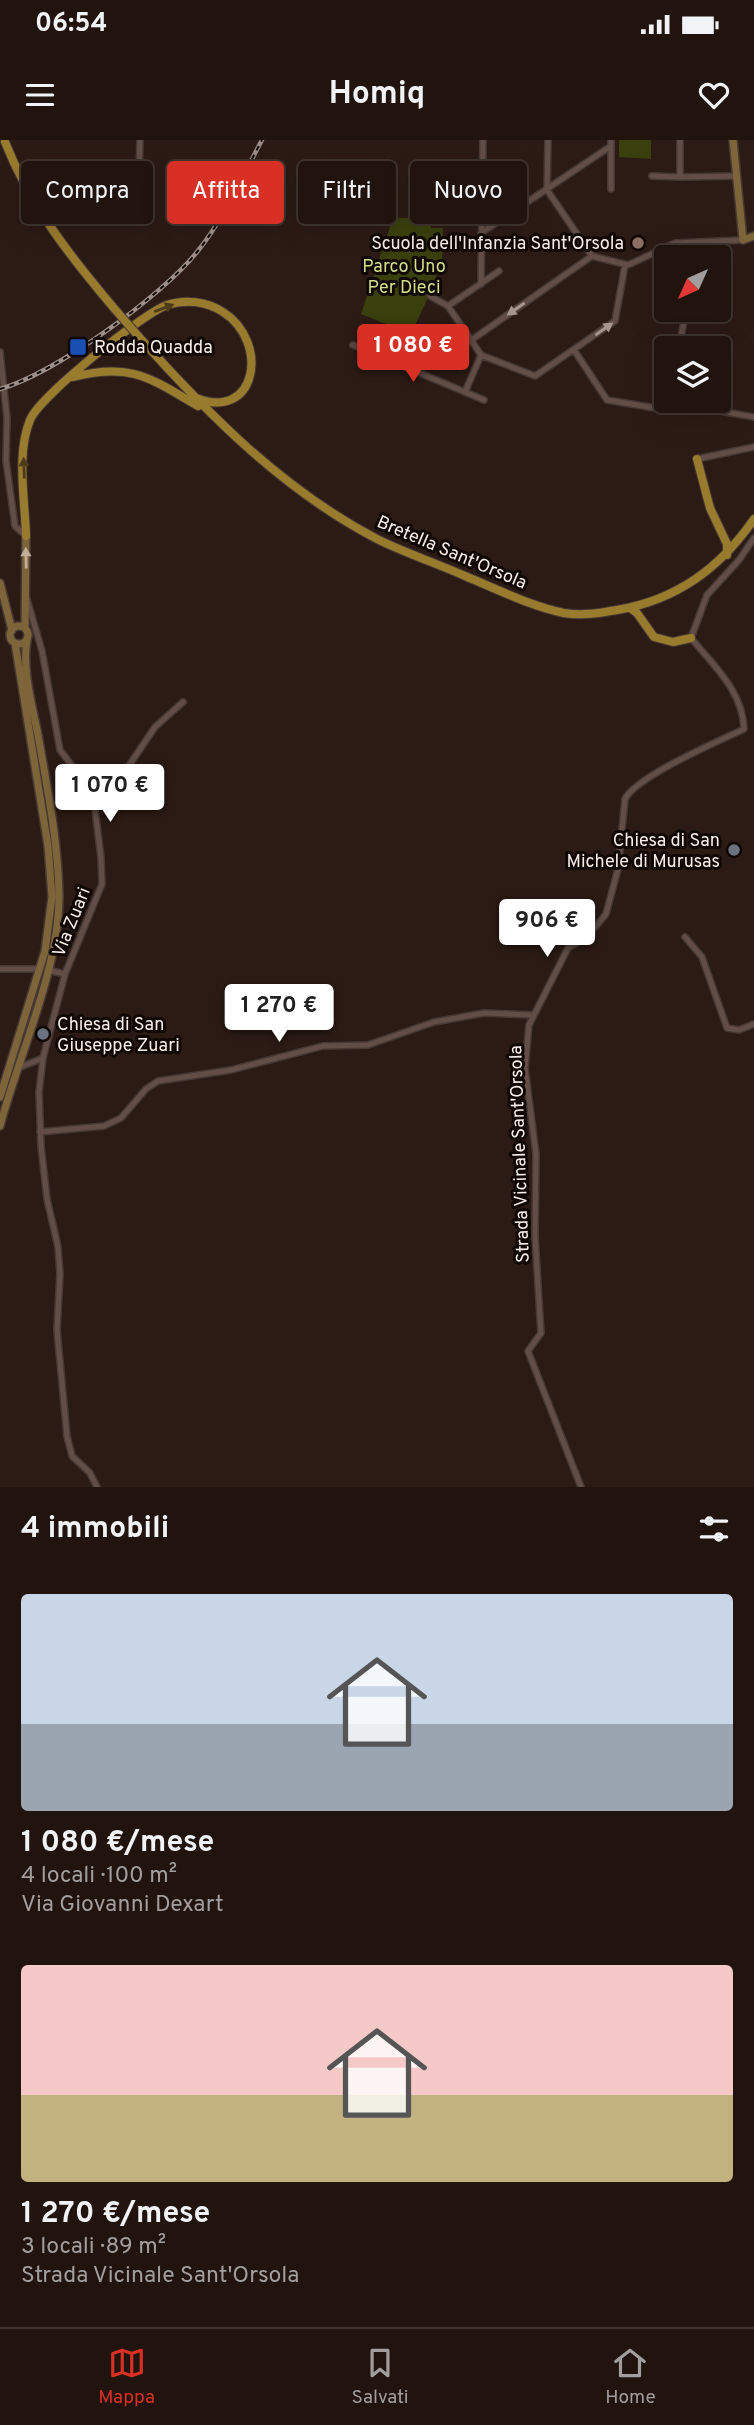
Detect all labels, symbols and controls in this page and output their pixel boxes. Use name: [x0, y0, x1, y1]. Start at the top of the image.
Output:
text: 06:54: [35, 8, 108, 41]
text: Homiq: [329, 75, 425, 115]
icon: menu: [21, 76, 59, 114]
icon: heart: [695, 76, 733, 114]
chip: Compra: [21, 161, 153, 224]
chip: Affitta: [167, 161, 284, 224]
chip: Filtri: [298, 161, 396, 224]
chip: Nuovo: [410, 161, 527, 224]
place label: Scuola dell'Infanzia Sant'Orsola: [371, 233, 624, 256]
marker: Scuola dell'Infanzia Sant'Orsola: [630, 235, 646, 251]
north arrow: [654, 245, 732, 322]
map controls: [654, 245, 731, 413]
park label: Parco Uno Per Dieci: [362, 256, 446, 300]
one-way arrow: [153, 302, 174, 313]
one-way arrow: [507, 302, 525, 316]
one-way arrow: [595, 322, 613, 336]
pin: 1 080 €: [348, 324, 478, 384]
text: 1 080 €: [373, 332, 453, 361]
button: layers: [654, 336, 731, 413]
marker: Rodda Quadda: [68, 337, 88, 357]
place label: Rodda Quadda: [94, 337, 213, 360]
one-way arrow: [18, 456, 30, 478]
street label: Bretella Sant'Orsola: [373, 511, 530, 595]
one-way arrow: [21, 546, 32, 568]
pin: 1 070 €: [45, 764, 175, 824]
text: 1 070 €: [71, 772, 149, 801]
place label: Chiesa di San Michele di Murusas: [566, 830, 720, 874]
marker: Chiesa di San Michele di Murusas: [726, 842, 742, 858]
street label: Via Zuari: [48, 884, 97, 961]
pin: 906 €: [498, 900, 596, 959]
text: 906 €: [515, 907, 579, 936]
pin: 1 270 €: [214, 984, 344, 1044]
text: 1 270 €: [241, 992, 317, 1021]
place label: Chiesa di San Giuseppe Zuari: [57, 1014, 180, 1058]
marker: Chiesa di San Giuseppe Zuari: [35, 1026, 51, 1042]
street label: Strada Vicinale Sant'Orsola: [505, 1045, 536, 1263]
icon: filters: [695, 1510, 733, 1548]
text: 4 immobili: [21, 1511, 169, 1548]
icon: home: [314, 1639, 440, 1765]
text: 1 080 €/mese: [21, 1825, 214, 1862]
text: 4 locali · 100 m²: [21, 1862, 177, 1891]
text: Via Giovanni Dexart: [21, 1891, 224, 1920]
icon: home: [314, 2010, 440, 2136]
text: 1 270 €/mese: [21, 2196, 210, 2233]
text: 3 locali · 89 m²: [21, 2233, 166, 2262]
text: Strada Vicinale Sant'Orsola: [21, 2262, 299, 2291]
tab: Mappa: [98, 2344, 155, 2410]
tab: Salvati: [352, 2344, 409, 2410]
tab: Home: [605, 2344, 656, 2410]

